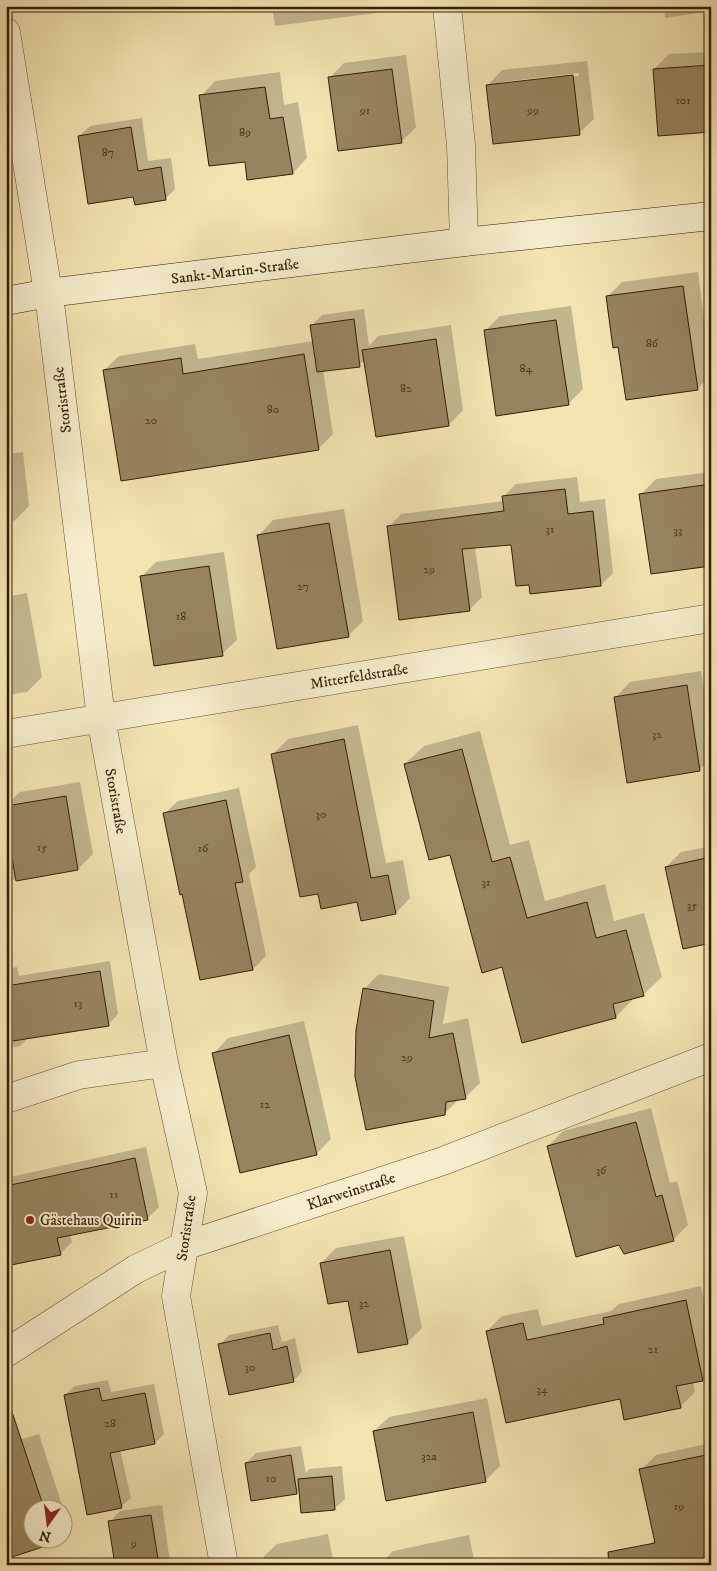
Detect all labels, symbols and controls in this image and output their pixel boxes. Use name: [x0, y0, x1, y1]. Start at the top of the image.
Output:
house number: 101: [675, 93, 691, 108]
house number: 91: [359, 103, 370, 118]
house number: 99: [526, 103, 539, 118]
house number: 89: [239, 125, 251, 140]
house number: 87: [102, 145, 114, 160]
street label: Sankt-Martin-Straße: [170, 254, 300, 289]
house number: 86: [646, 336, 659, 351]
house number: 84: [520, 361, 534, 376]
street label: Storistraße: [49, 366, 76, 434]
house number: 82: [400, 381, 412, 396]
house number: 80: [267, 402, 279, 417]
house number: 20: [145, 413, 157, 428]
house number: 31: [546, 522, 554, 537]
house number: 33: [674, 523, 682, 538]
house number: 29: [423, 562, 435, 577]
house number: 27: [297, 579, 309, 594]
house number: 18: [176, 609, 186, 624]
street label: Mitterfeldstraße: [309, 659, 409, 694]
house number: 32: [652, 727, 662, 742]
street label: Storistraße: [100, 767, 131, 835]
house number: 30: [316, 807, 326, 822]
house number: 15: [37, 840, 47, 855]
house number: 16: [198, 841, 209, 856]
house number: 31: [482, 875, 490, 890]
house number: 35: [687, 898, 697, 913]
house number: 13: [74, 996, 82, 1011]
house number: 29: [401, 1050, 413, 1065]
house number: 12: [260, 1097, 270, 1112]
house number: 36: [596, 1163, 607, 1178]
street label: Klarweinstraße: [305, 1168, 398, 1215]
house number: 11: [110, 1187, 118, 1202]
street label: Storistraße: [172, 1194, 201, 1262]
place label: Gästehaus Quirin: [40, 1211, 142, 1230]
marker: Gästehaus Quirin: [24, 1214, 36, 1226]
house number: 32: [359, 1296, 369, 1311]
house number: 21: [648, 1342, 658, 1357]
house number: 30: [245, 1360, 255, 1375]
house number: 34: [536, 1382, 549, 1397]
house number: 28: [104, 1416, 116, 1431]
house number: 32a: [421, 1449, 438, 1464]
house number: 10: [266, 1471, 276, 1486]
north arrow: [22, 1498, 72, 1548]
house number: 19: [674, 1499, 684, 1514]
text: N: [37, 1525, 53, 1546]
house number: 9: [130, 1536, 137, 1551]

